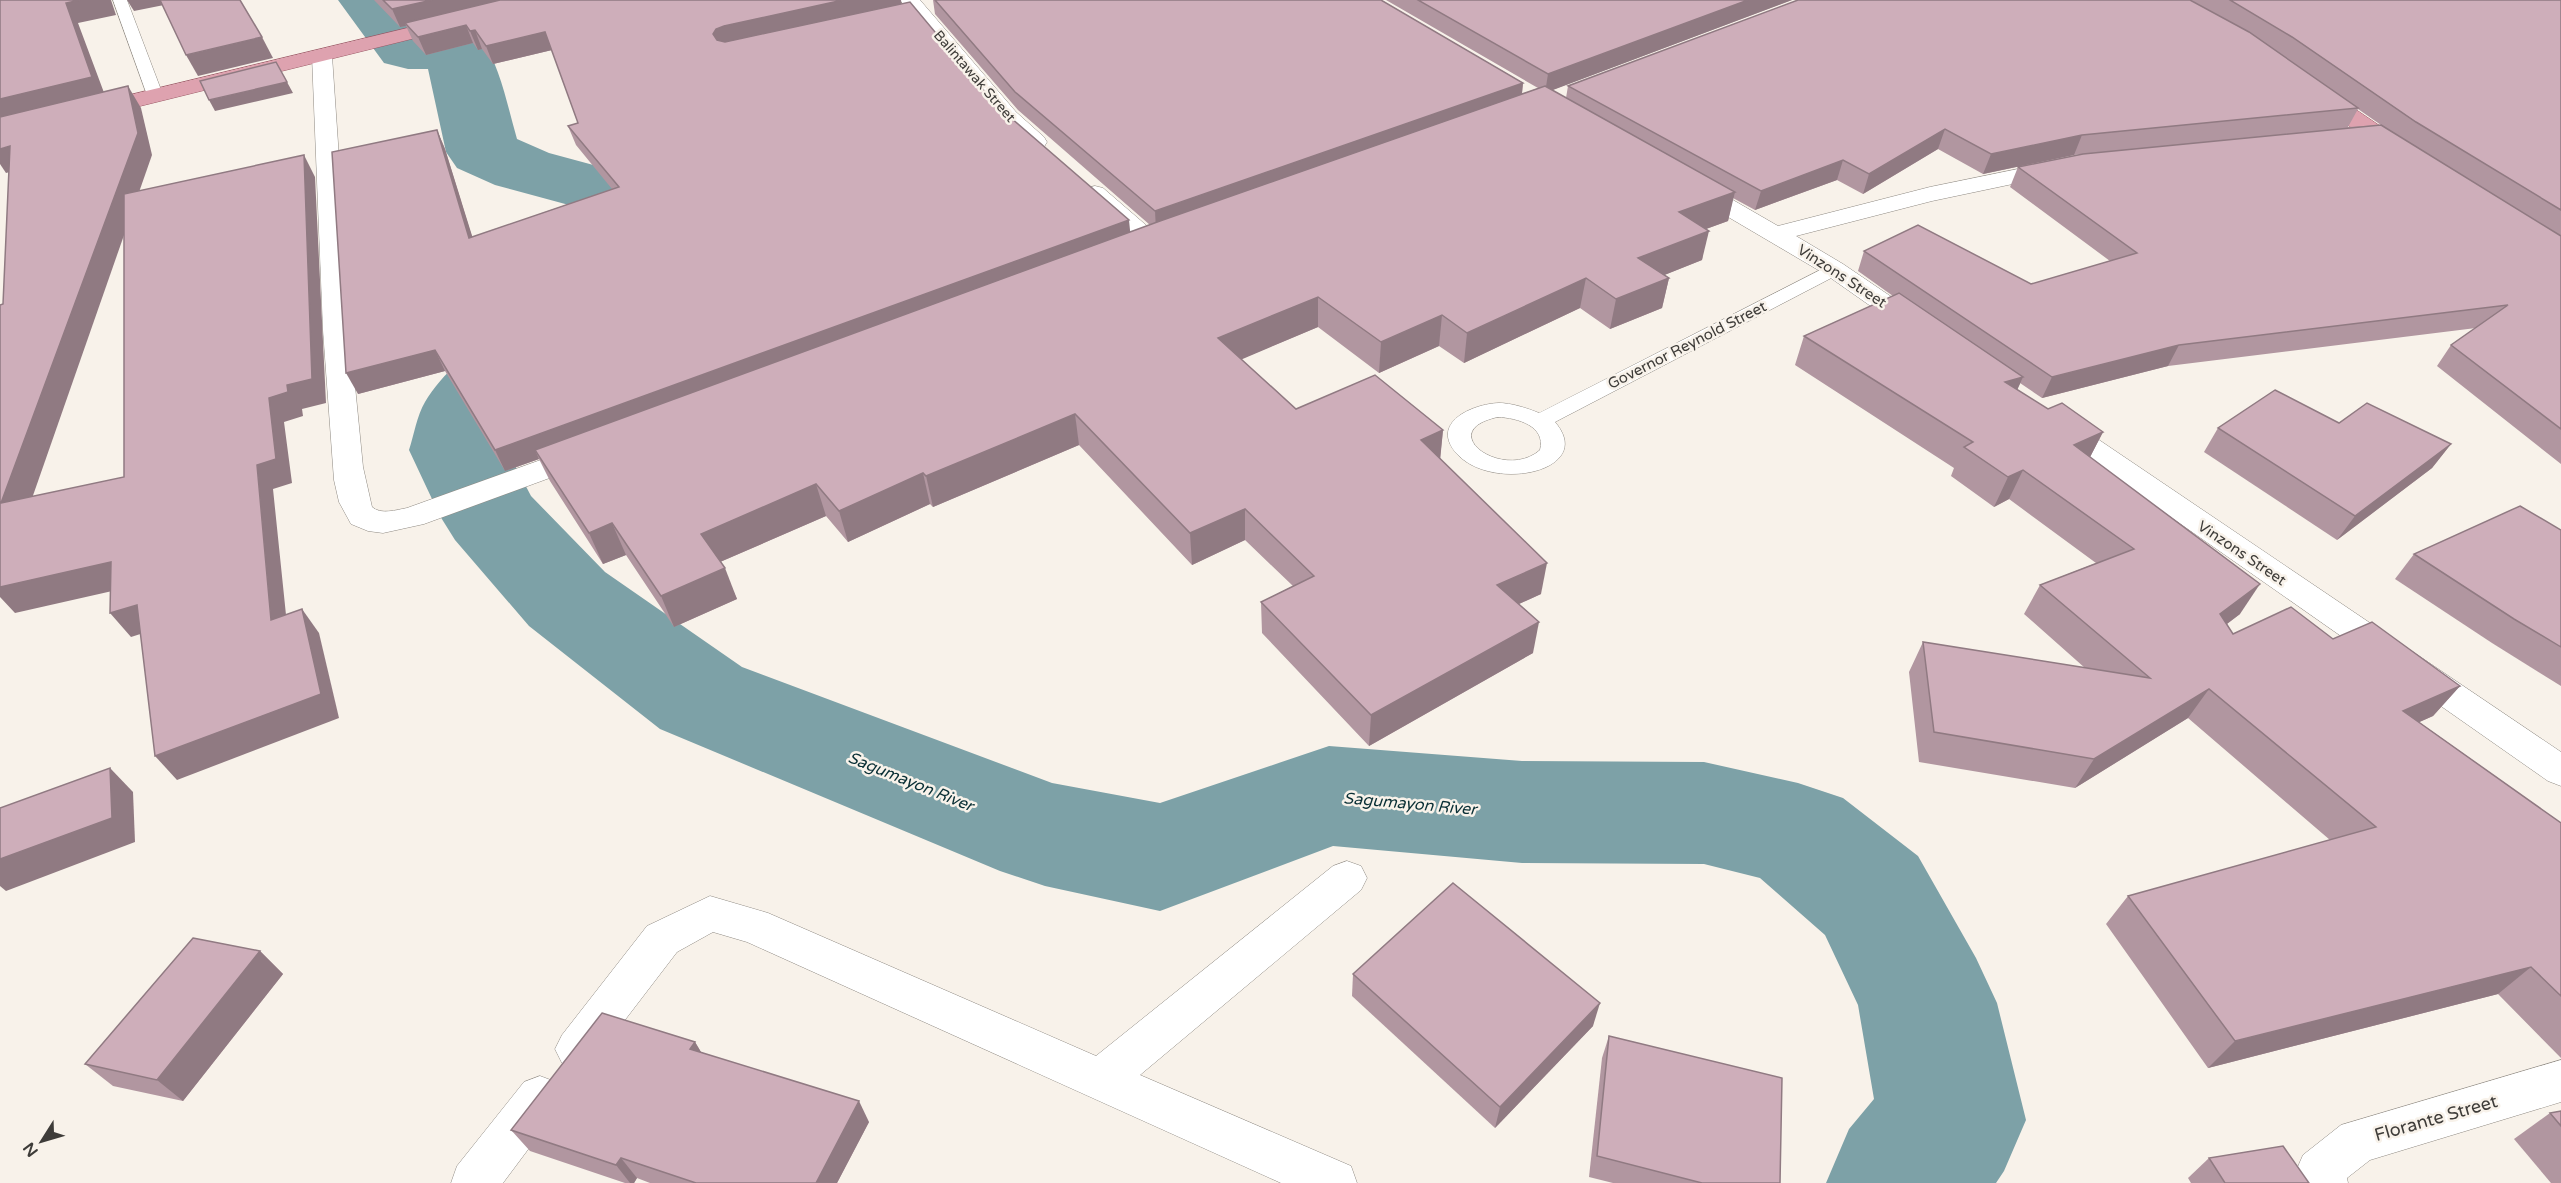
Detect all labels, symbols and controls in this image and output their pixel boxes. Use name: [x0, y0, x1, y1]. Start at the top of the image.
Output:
street label: Balintawak Street: [930, 27, 1020, 126]
street label: Vinzons Street: [1794, 240, 1890, 312]
street label: Governor Reynold Street: [1605, 297, 1770, 393]
street label: Vinzons Street: [2194, 517, 2290, 589]
water label: Sagumayon River: [845, 748, 978, 817]
water label: Sagumayon River: [1343, 788, 1479, 820]
street label: Florante Street: [2372, 1090, 2500, 1146]
north arrow: [12, 1111, 72, 1171]
text: N: [19, 1138, 43, 1161]

